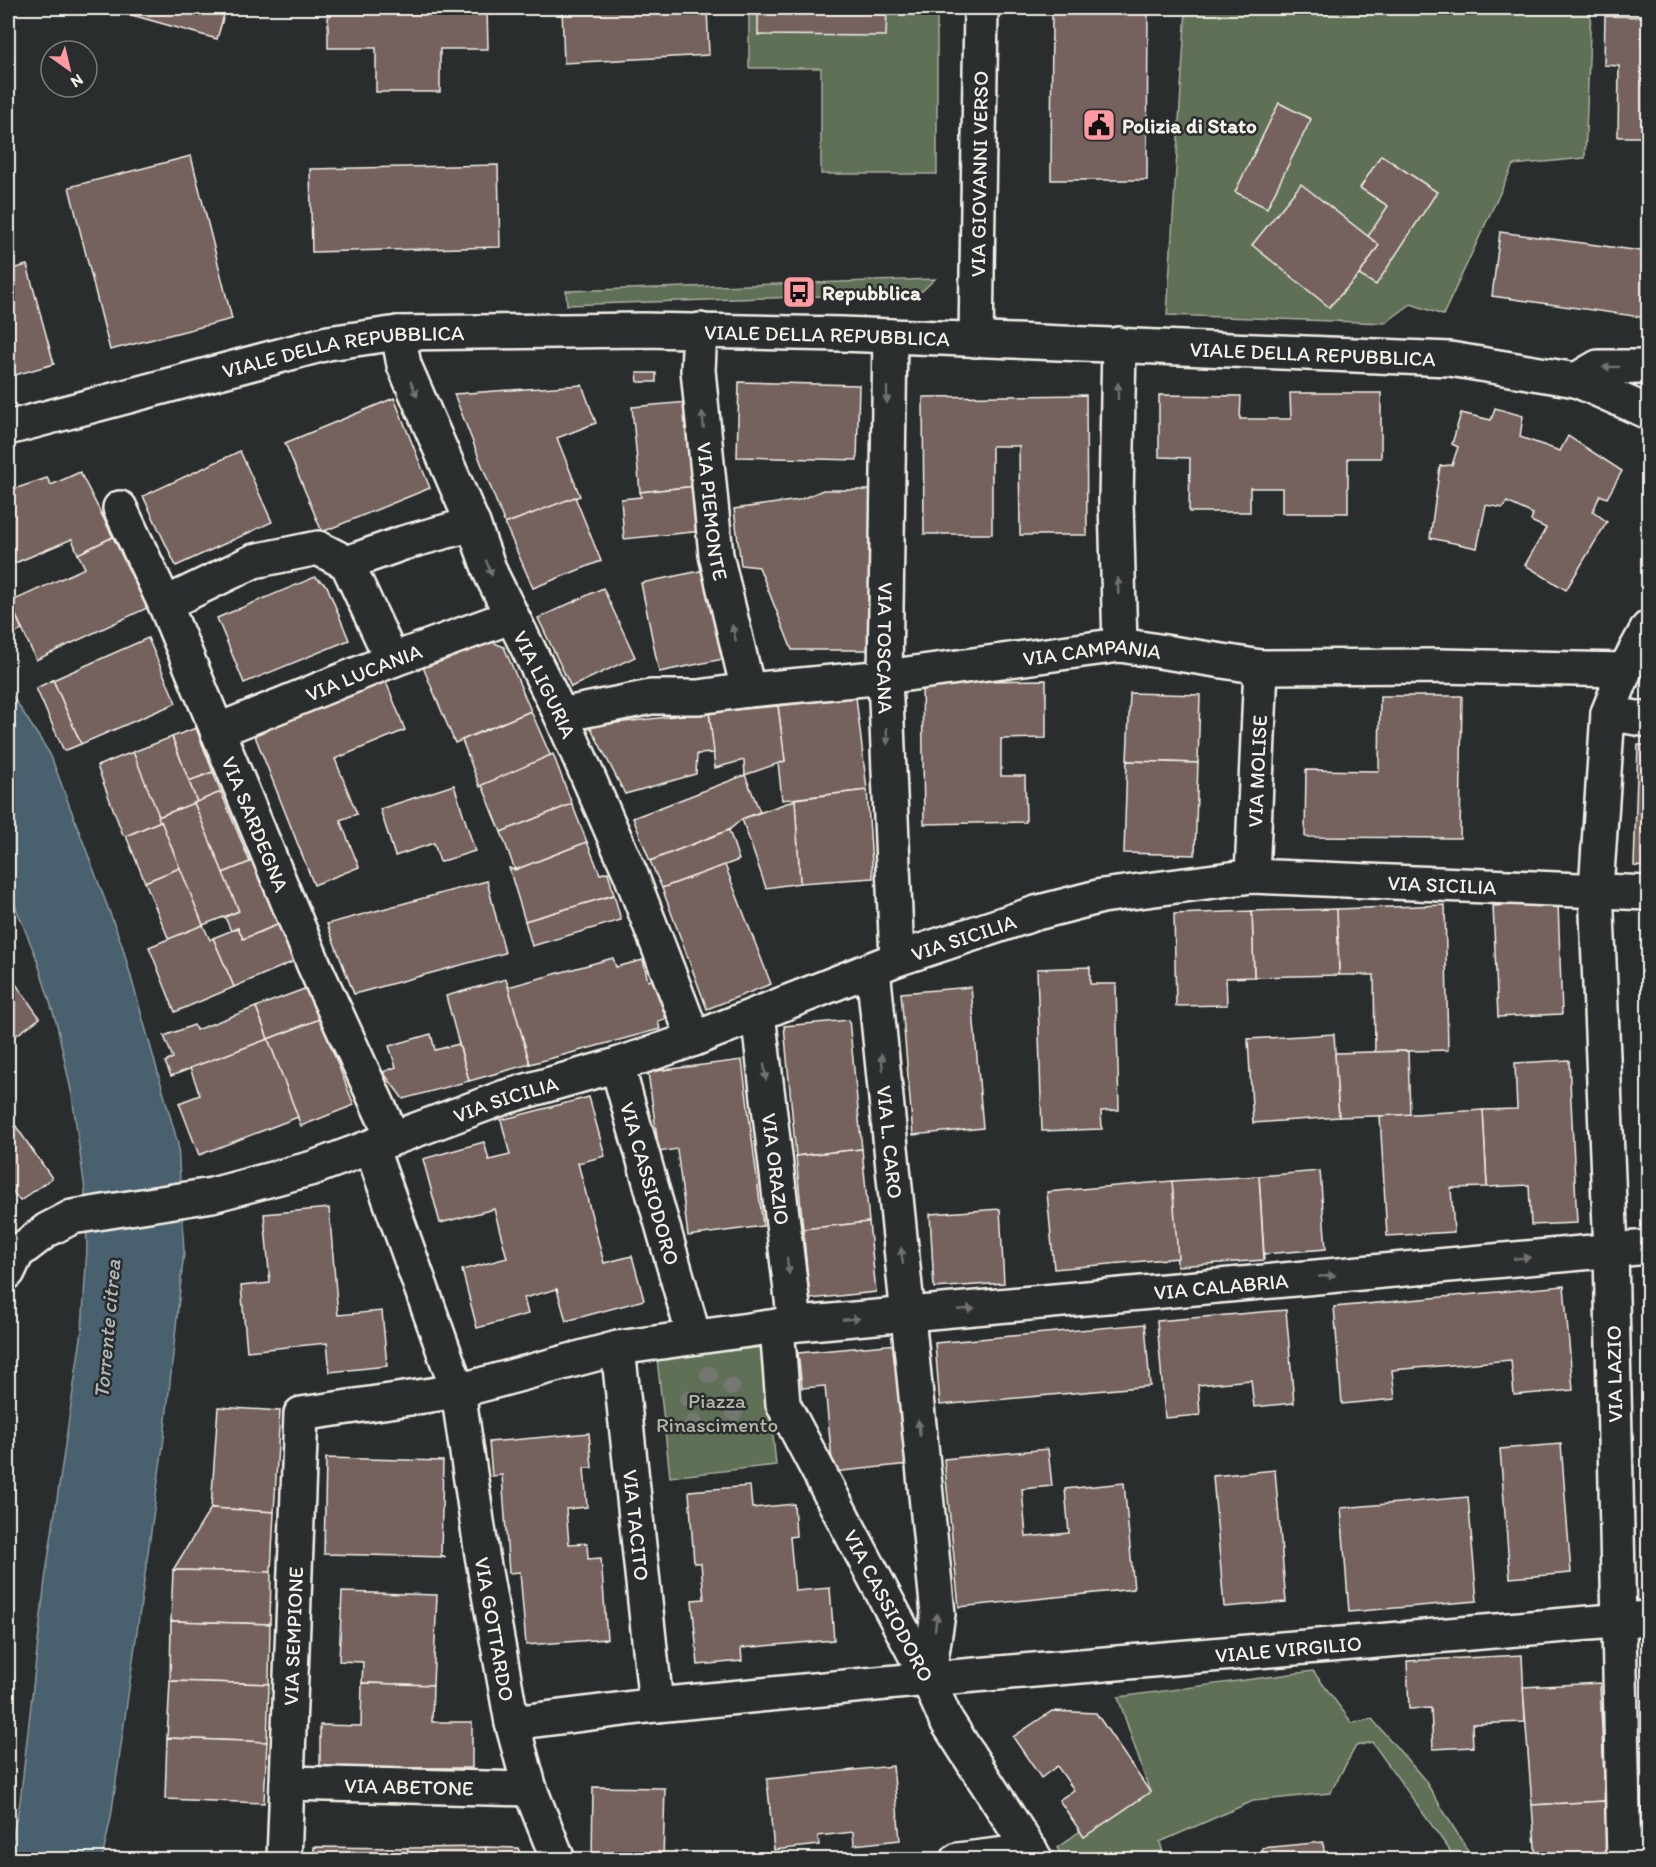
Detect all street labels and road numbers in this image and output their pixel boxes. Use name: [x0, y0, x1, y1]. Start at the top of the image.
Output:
street label: VIA GIOVANNI VERSO: [964, 71, 993, 277]
street label: VIALE DELLA REPUBBLICA: [704, 319, 951, 351]
street label: VIALE DELLA REPUBBLICA: [219, 320, 465, 383]
street label: VIALE DELLA REPUBBLICA: [1189, 336, 1437, 371]
street label: VIA PIEMONTE: [693, 441, 734, 583]
street label: VIA TOSCANA: [872, 582, 899, 715]
street label: VIA LIGURIA: [508, 626, 582, 743]
street label: VIA CAMPANIA: [1021, 632, 1164, 671]
street label: VIA LUCANIA: [302, 638, 426, 706]
street label: VIA MOLISE: [1242, 714, 1271, 828]
street label: VIA SARDEGNA: [217, 753, 295, 896]
street label: VIA SICILIA: [1387, 869, 1498, 899]
street label: VIA SICILIA: [908, 908, 1020, 966]
street label: VIA SICILIA: [450, 1070, 561, 1128]
street label: VIA L. CARO: [872, 1084, 909, 1200]
street label: VIA CASSIODORO: [616, 1099, 686, 1268]
street label: VIA ORAZIO: [757, 1111, 796, 1226]
street label: VIA CALABRIA: [1153, 1267, 1290, 1304]
street label: VIA LAZIO: [1601, 1325, 1627, 1423]
street label: VIA TACITO: [618, 1468, 655, 1582]
street label: VIA CASSIODORO: [839, 1525, 940, 1686]
street label: VIA GOTTARDO: [470, 1555, 520, 1703]
street label: VIA SEMPIONE: [277, 1566, 308, 1706]
street label: VIALE VIRGILIO: [1214, 1630, 1363, 1667]
street label: VIA ABETONE: [344, 1772, 474, 1800]

